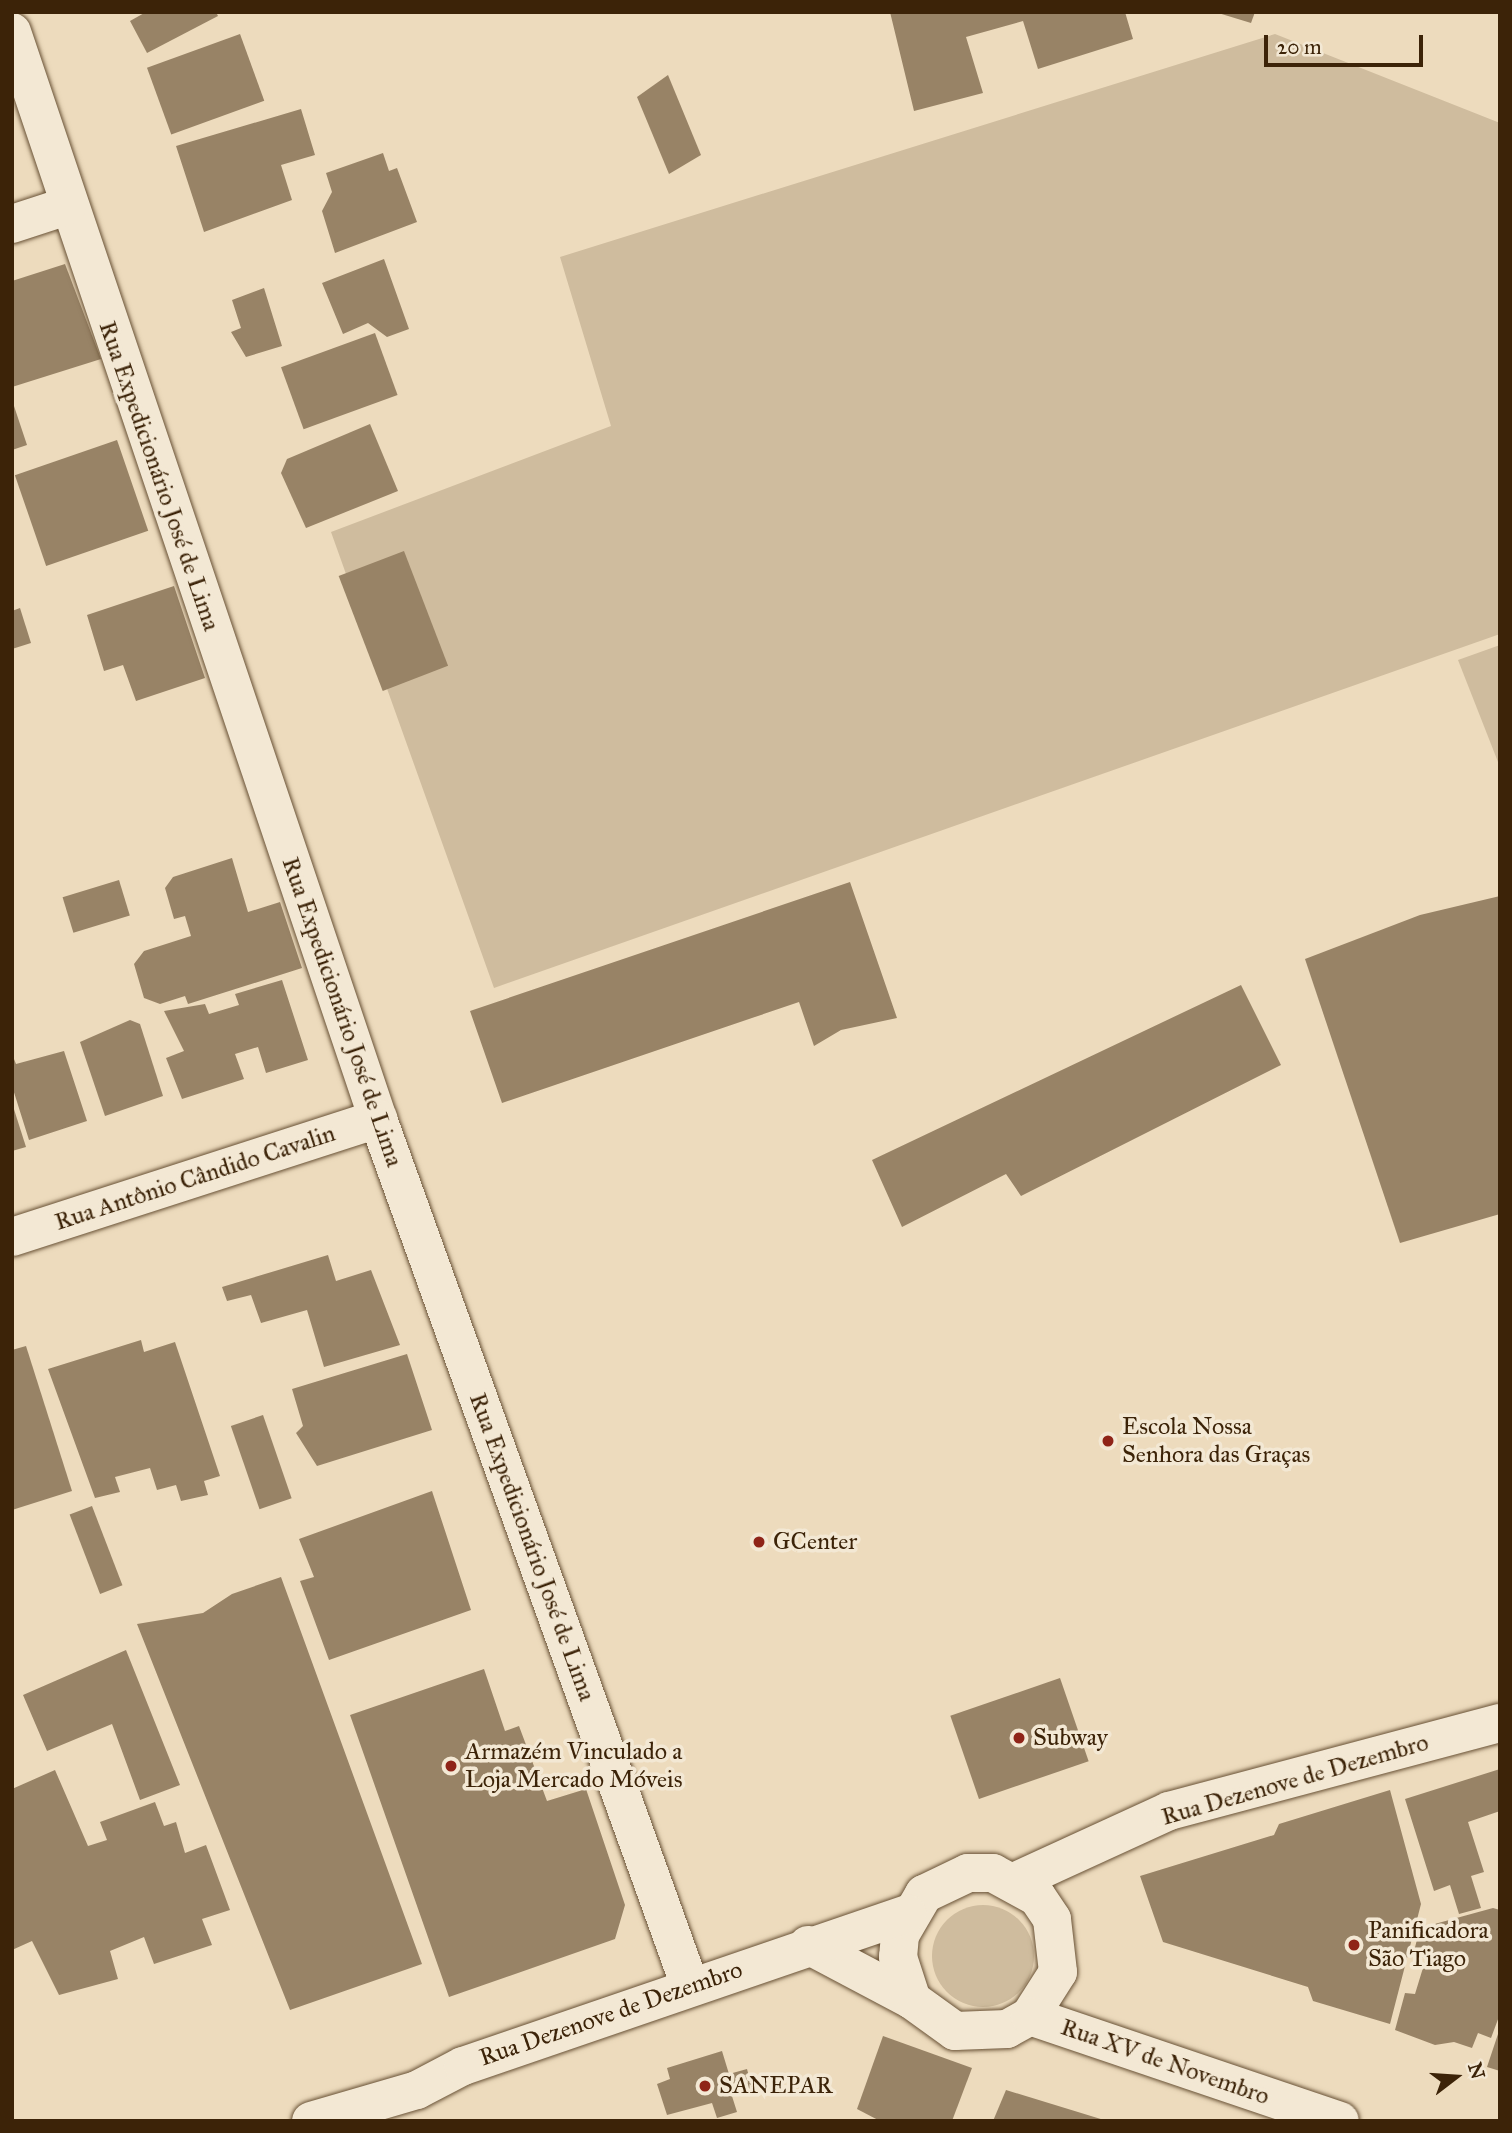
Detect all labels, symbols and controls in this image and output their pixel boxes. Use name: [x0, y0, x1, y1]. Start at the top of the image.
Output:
scale bar: [1267, 21, 1426, 65]
text: 20 m: [1277, 34, 1322, 60]
street label: Rua Expedicionário José de Lima: [92, 318, 226, 634]
street label: Rua Expedicionário José de Lima: [275, 854, 409, 1170]
street label: Rua Antônio Cândido Cavalin: [51, 1119, 339, 1237]
street label: Rua Expedicionário José de Lima: [463, 1389, 601, 1705]
place label: Escola Nossa Senhora das Graças: [1122, 1413, 1310, 1469]
marker: Escola Nossa Senhora das Graças: [1100, 1433, 1116, 1449]
place label: GCenter: [773, 1528, 857, 1556]
marker: GCenter: [751, 1534, 767, 1550]
place label: Subway: [1033, 1724, 1108, 1752]
street label: Rua Dezenove de Dezembro: [1158, 1728, 1432, 1832]
marker: Subway: [1011, 1730, 1027, 1746]
place label: Armazém Vinculado a Loja Mercado Móveis: [465, 1738, 682, 1794]
marker: Armazém Vinculado a Loja Mercado Móveis: [443, 1758, 459, 1774]
place label: Panificadora São Tiago: [1368, 1917, 1489, 1973]
marker: Panificadora São Tiago: [1346, 1937, 1362, 1953]
street label: Rua Dezenove de Dezembro: [476, 1955, 746, 2073]
street label: Rua XV de Novembro: [1057, 2013, 1273, 2111]
north arrow: [1421, 2042, 1491, 2112]
text: N: [1463, 2060, 1490, 2082]
place label: SANEPAR: [719, 2072, 833, 2100]
marker: SANEPAR: [697, 2078, 713, 2094]

